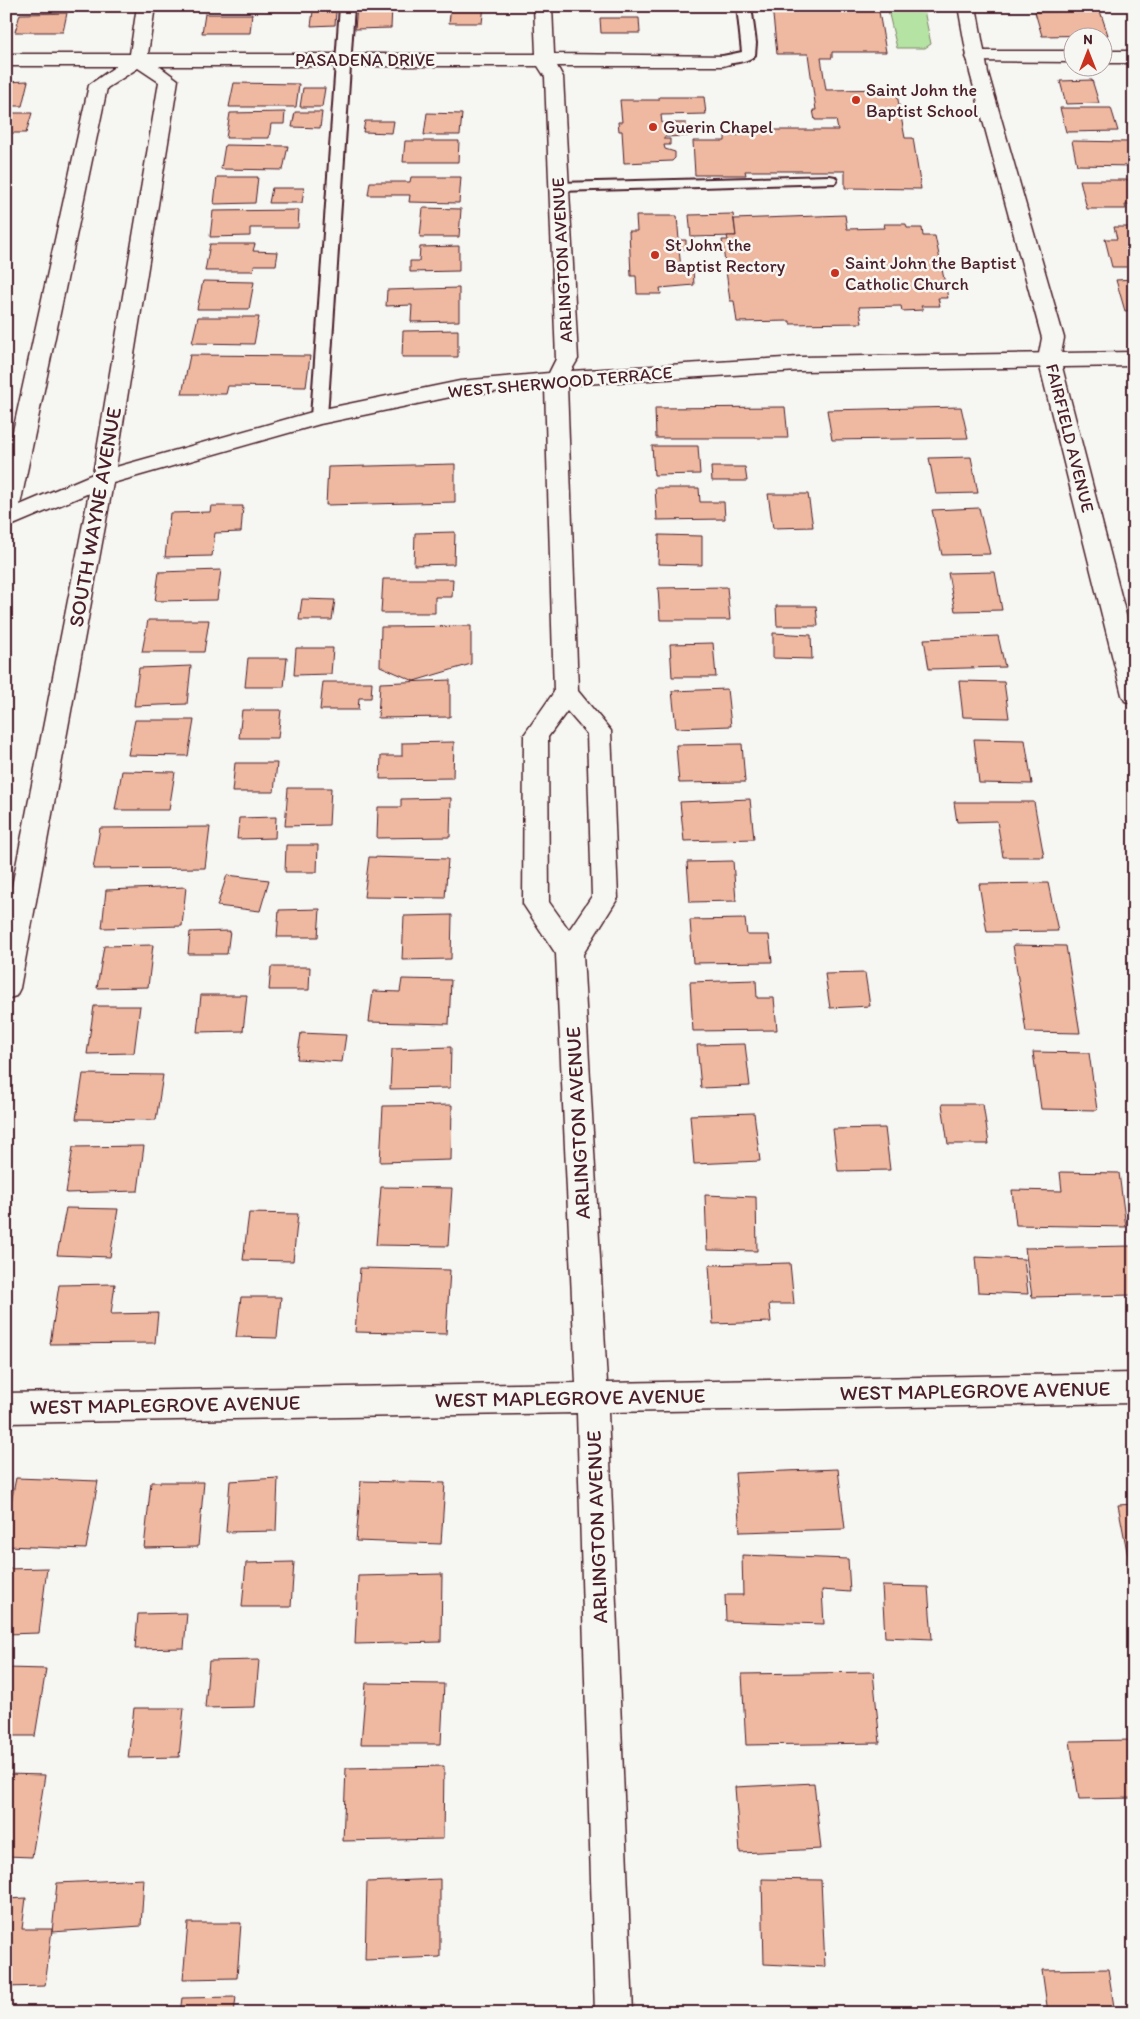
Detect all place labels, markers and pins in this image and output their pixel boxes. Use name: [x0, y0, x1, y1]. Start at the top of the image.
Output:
place label: Saint John the Baptist School: [866, 79, 978, 122]
marker: Saint John the Baptist School: [850, 94, 862, 106]
place label: Guerin Chapel: [663, 116, 773, 138]
marker: Guerin Chapel: [647, 121, 659, 133]
place label: St John the Baptist Rectory: [665, 234, 786, 277]
marker: St John the Baptist Rectory: [649, 249, 661, 261]
place label: Saint John the Baptist Catholic Church: [845, 252, 1017, 295]
marker: Saint John the Baptist Catholic Church: [829, 267, 841, 279]

